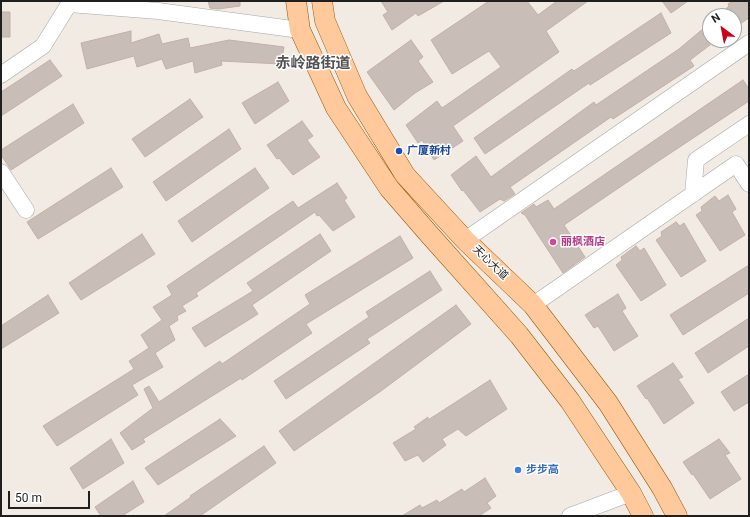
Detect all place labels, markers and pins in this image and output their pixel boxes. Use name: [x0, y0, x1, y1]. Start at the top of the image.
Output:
place label: 广厦新村: [407, 144, 451, 158]
marker: 广厦新村: [394, 146, 404, 156]
place label: 丽枫酒店: [561, 235, 605, 249]
marker: 丽枫酒店: [548, 237, 558, 247]
place label: 步步高: [526, 463, 559, 477]
marker: 步步高: [513, 465, 523, 475]

